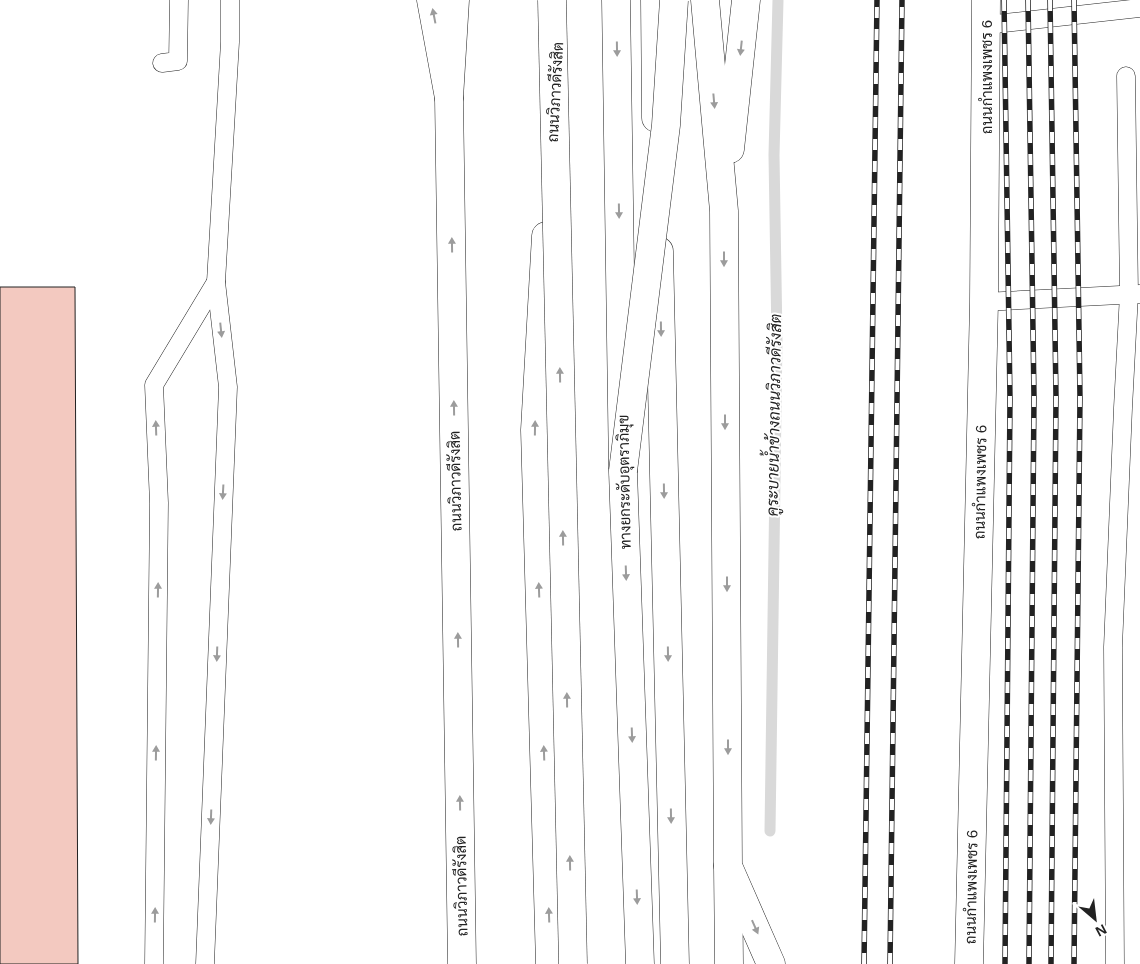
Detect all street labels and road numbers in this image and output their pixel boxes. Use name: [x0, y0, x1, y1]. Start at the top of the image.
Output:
street label: ถนนกำแพงเพชร 6: [978, 20, 995, 134]
street label: ถนนวิภาวดีรังสิต: [543, 41, 566, 143]
street label: ทางยกระดับอุตราภิมุข: [614, 414, 637, 550]
street label: ถนนกำแพงเพชร 6: [971, 425, 989, 539]
street label: ถนนวิภาวดีรังสิต: [445, 431, 464, 531]
street label: ถนนกำแพงเพชร 6: [962, 830, 980, 944]
street label: ถนนวิภาวดีรังสิต: [451, 836, 470, 936]

